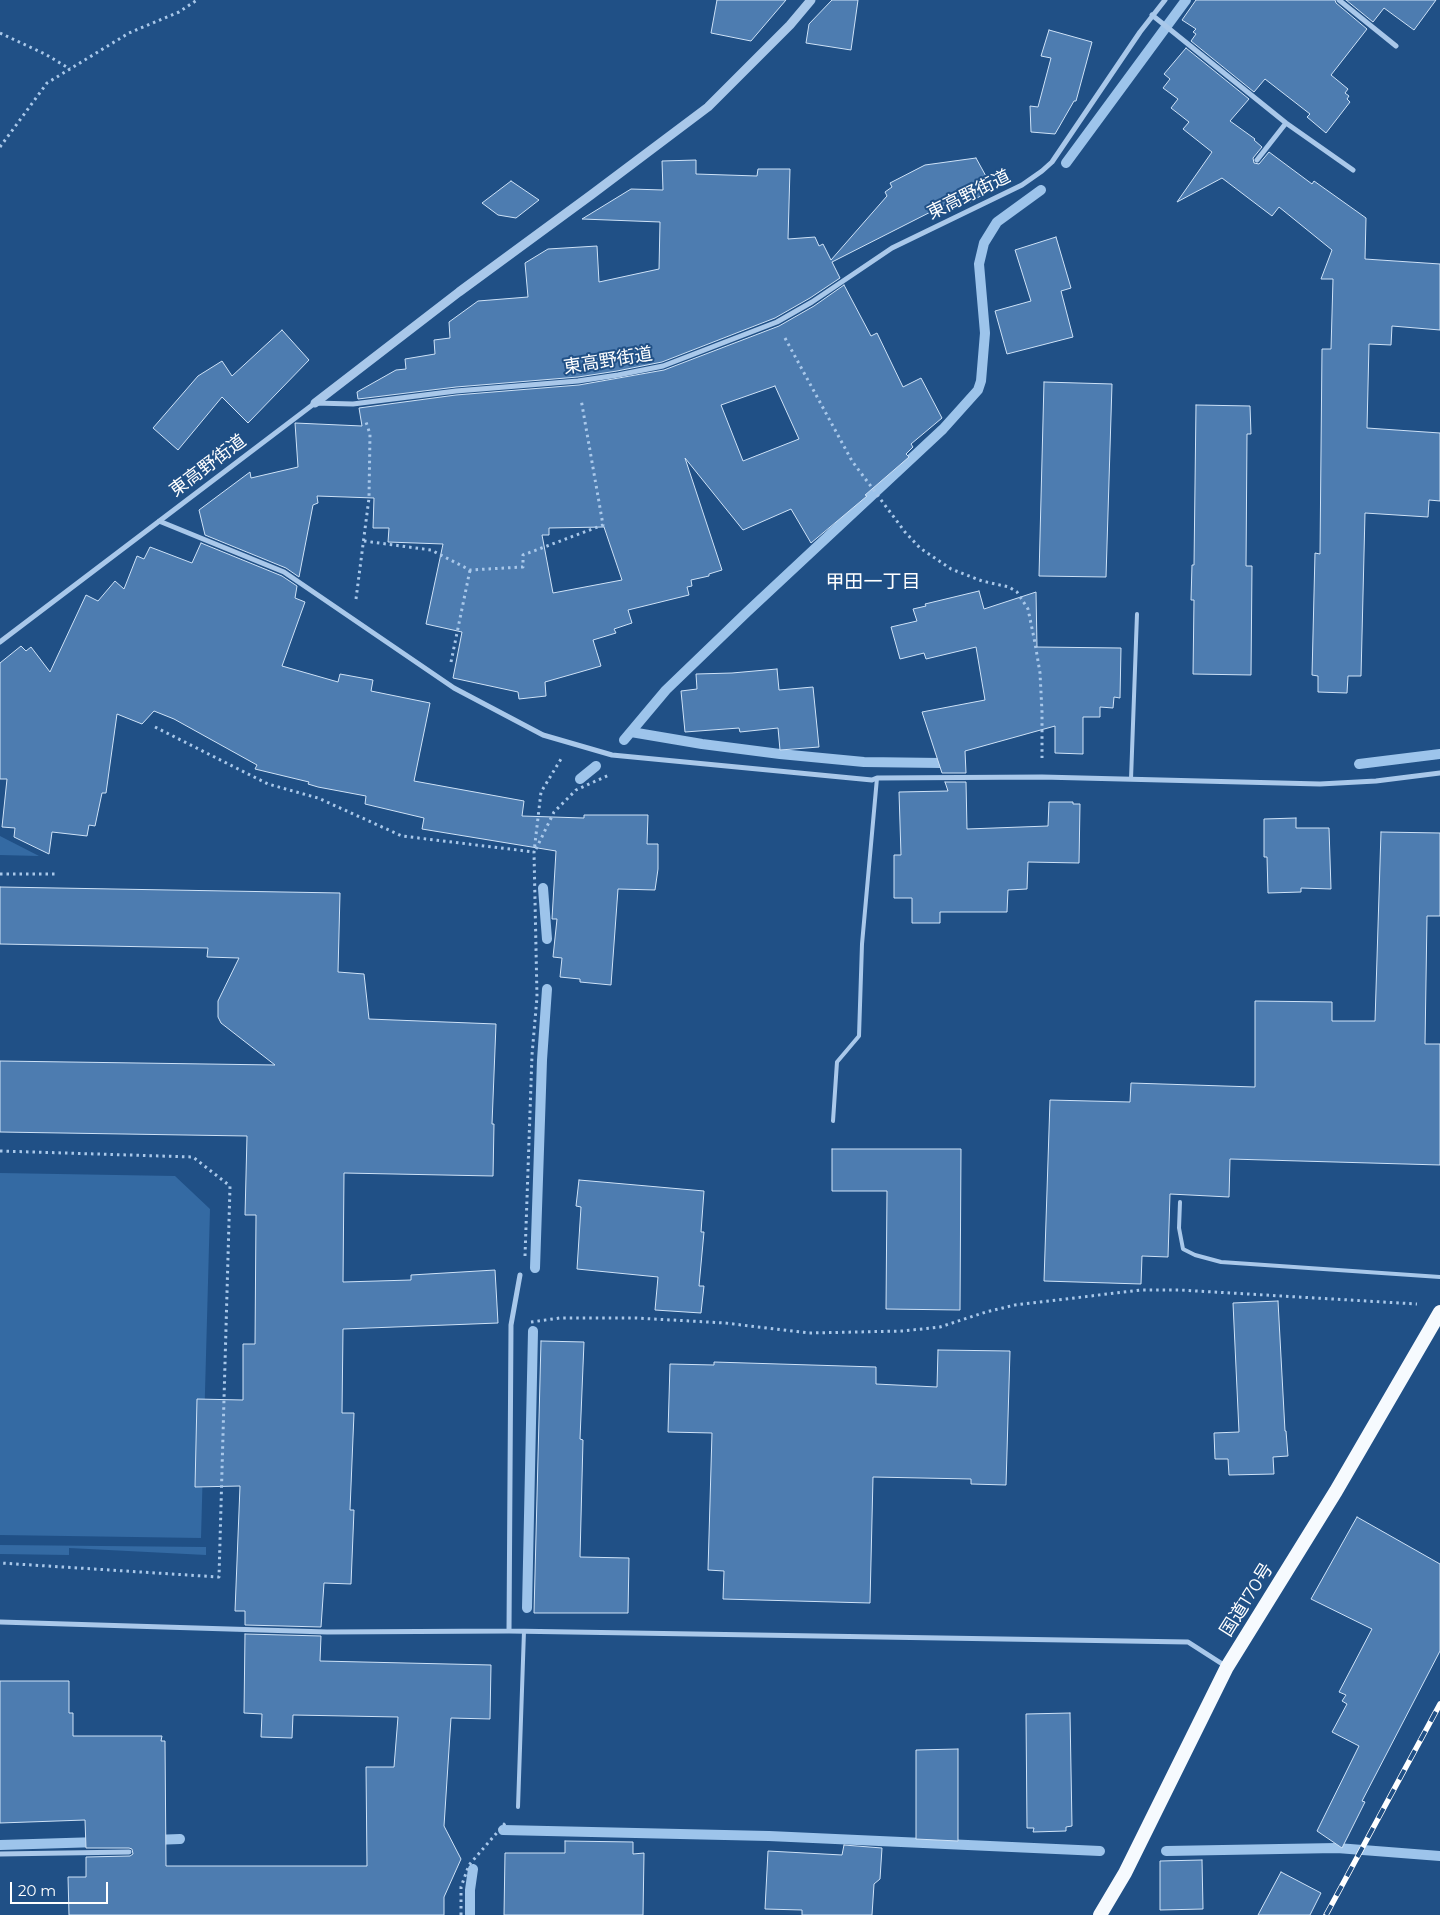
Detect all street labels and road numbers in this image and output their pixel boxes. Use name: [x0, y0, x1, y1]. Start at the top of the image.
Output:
street label: 東高野街道: [924, 166, 1014, 224]
street label: 東高野街道: [562, 343, 654, 379]
street label: 東高野街道: [166, 430, 250, 502]
street label: 国道170号: [1216, 1559, 1278, 1641]

